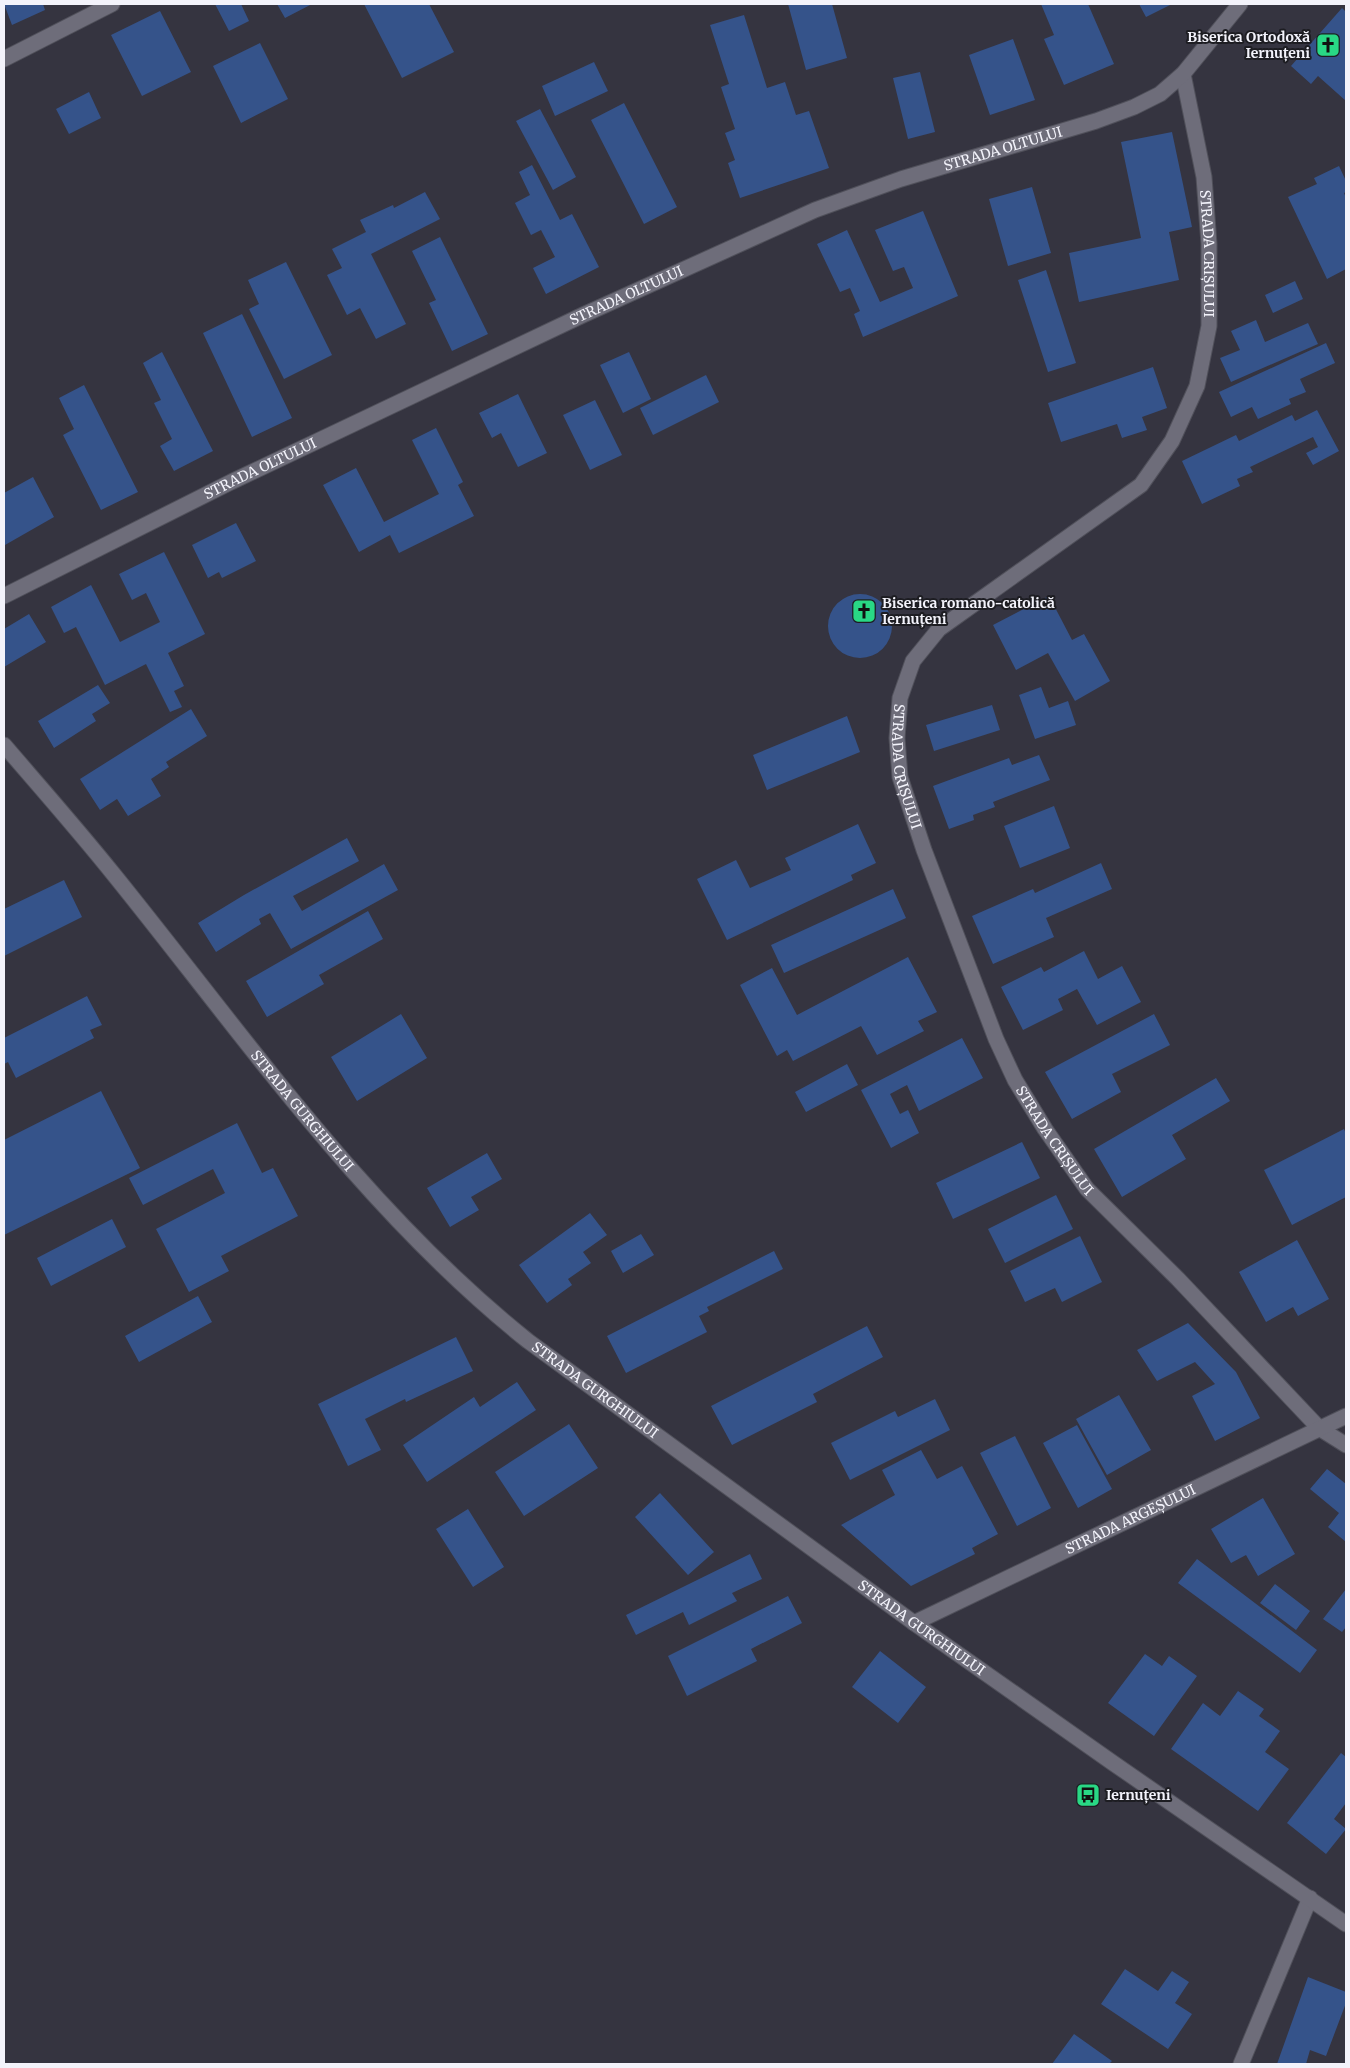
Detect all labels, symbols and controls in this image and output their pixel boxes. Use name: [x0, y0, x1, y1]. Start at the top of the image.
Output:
place label: Biserica Ortodoxă Iernuțeni: [1187, 28, 1310, 62]
church icon: Biserica Ortodoxă Iernuțeni: [1315, 32, 1341, 58]
street label: STRADA OLTULUI: [941, 123, 1064, 175]
street label: STRADA CRIȘULUI: [1196, 189, 1218, 318]
street label: STRADA OLTULUI: [566, 262, 686, 329]
street label: STRADA OLTULUI: [201, 434, 319, 503]
place label: Biserica romano-catolică Iernuțeni: [882, 594, 1055, 628]
church icon: Biserica romano-catolică Iernuțeni: [851, 598, 877, 624]
street label: STRADA CRIȘULUI: [888, 703, 926, 831]
street label: STRADA GURGHIULUI: [247, 1046, 358, 1175]
street label: STRADA CRIȘULUI: [1012, 1082, 1097, 1199]
street label: STRADA GURGHIULUI: [528, 1338, 662, 1442]
street label: STRADA ARGEȘULUI: [1062, 1480, 1199, 1558]
street label: STRADA GURGHIULUI: [854, 1576, 989, 1679]
bus stop icon: Iernuțeni: [1075, 1782, 1101, 1808]
place label: Iernuțeni: [1106, 1786, 1171, 1804]

